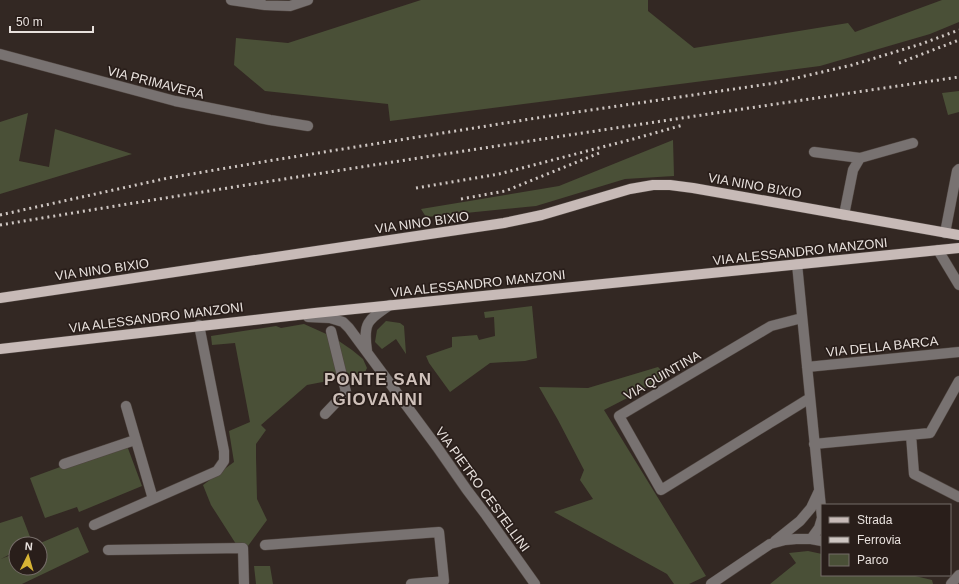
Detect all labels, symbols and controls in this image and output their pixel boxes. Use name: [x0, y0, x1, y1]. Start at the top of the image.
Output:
scale bar: [10, 8, 93, 34]
text: 50 m: [16, 15, 43, 29]
street label: VIA PRIMAVERA: [106, 63, 206, 102]
street label: VIA NINO BIXIO: [707, 170, 803, 201]
street label: VIA NINO BIXIO: [374, 208, 470, 237]
street label: VIA ALESSANDRO MANZONI: [712, 235, 888, 268]
street label: VIA NINO BIXIO: [54, 255, 150, 284]
street label: VIA ALESSANDRO MANZONI: [390, 267, 566, 300]
street label: VIA ALESSANDRO MANZONI: [68, 299, 244, 336]
street label: VIA DELLA BARCA: [825, 333, 939, 360]
street label: VIA QUINTINA: [621, 347, 704, 403]
district label: PONTE SAN GIOVANNI: [324, 370, 432, 409]
street label: VIA PIETRO CESTELLINI: [432, 424, 533, 554]
legend: [821, 504, 951, 576]
text: Strada: [857, 513, 893, 527]
text: Ferrovia: [857, 533, 901, 547]
north arrow: [8, 536, 48, 576]
text: N: [24, 540, 33, 552]
text: Parco: [857, 553, 889, 567]

